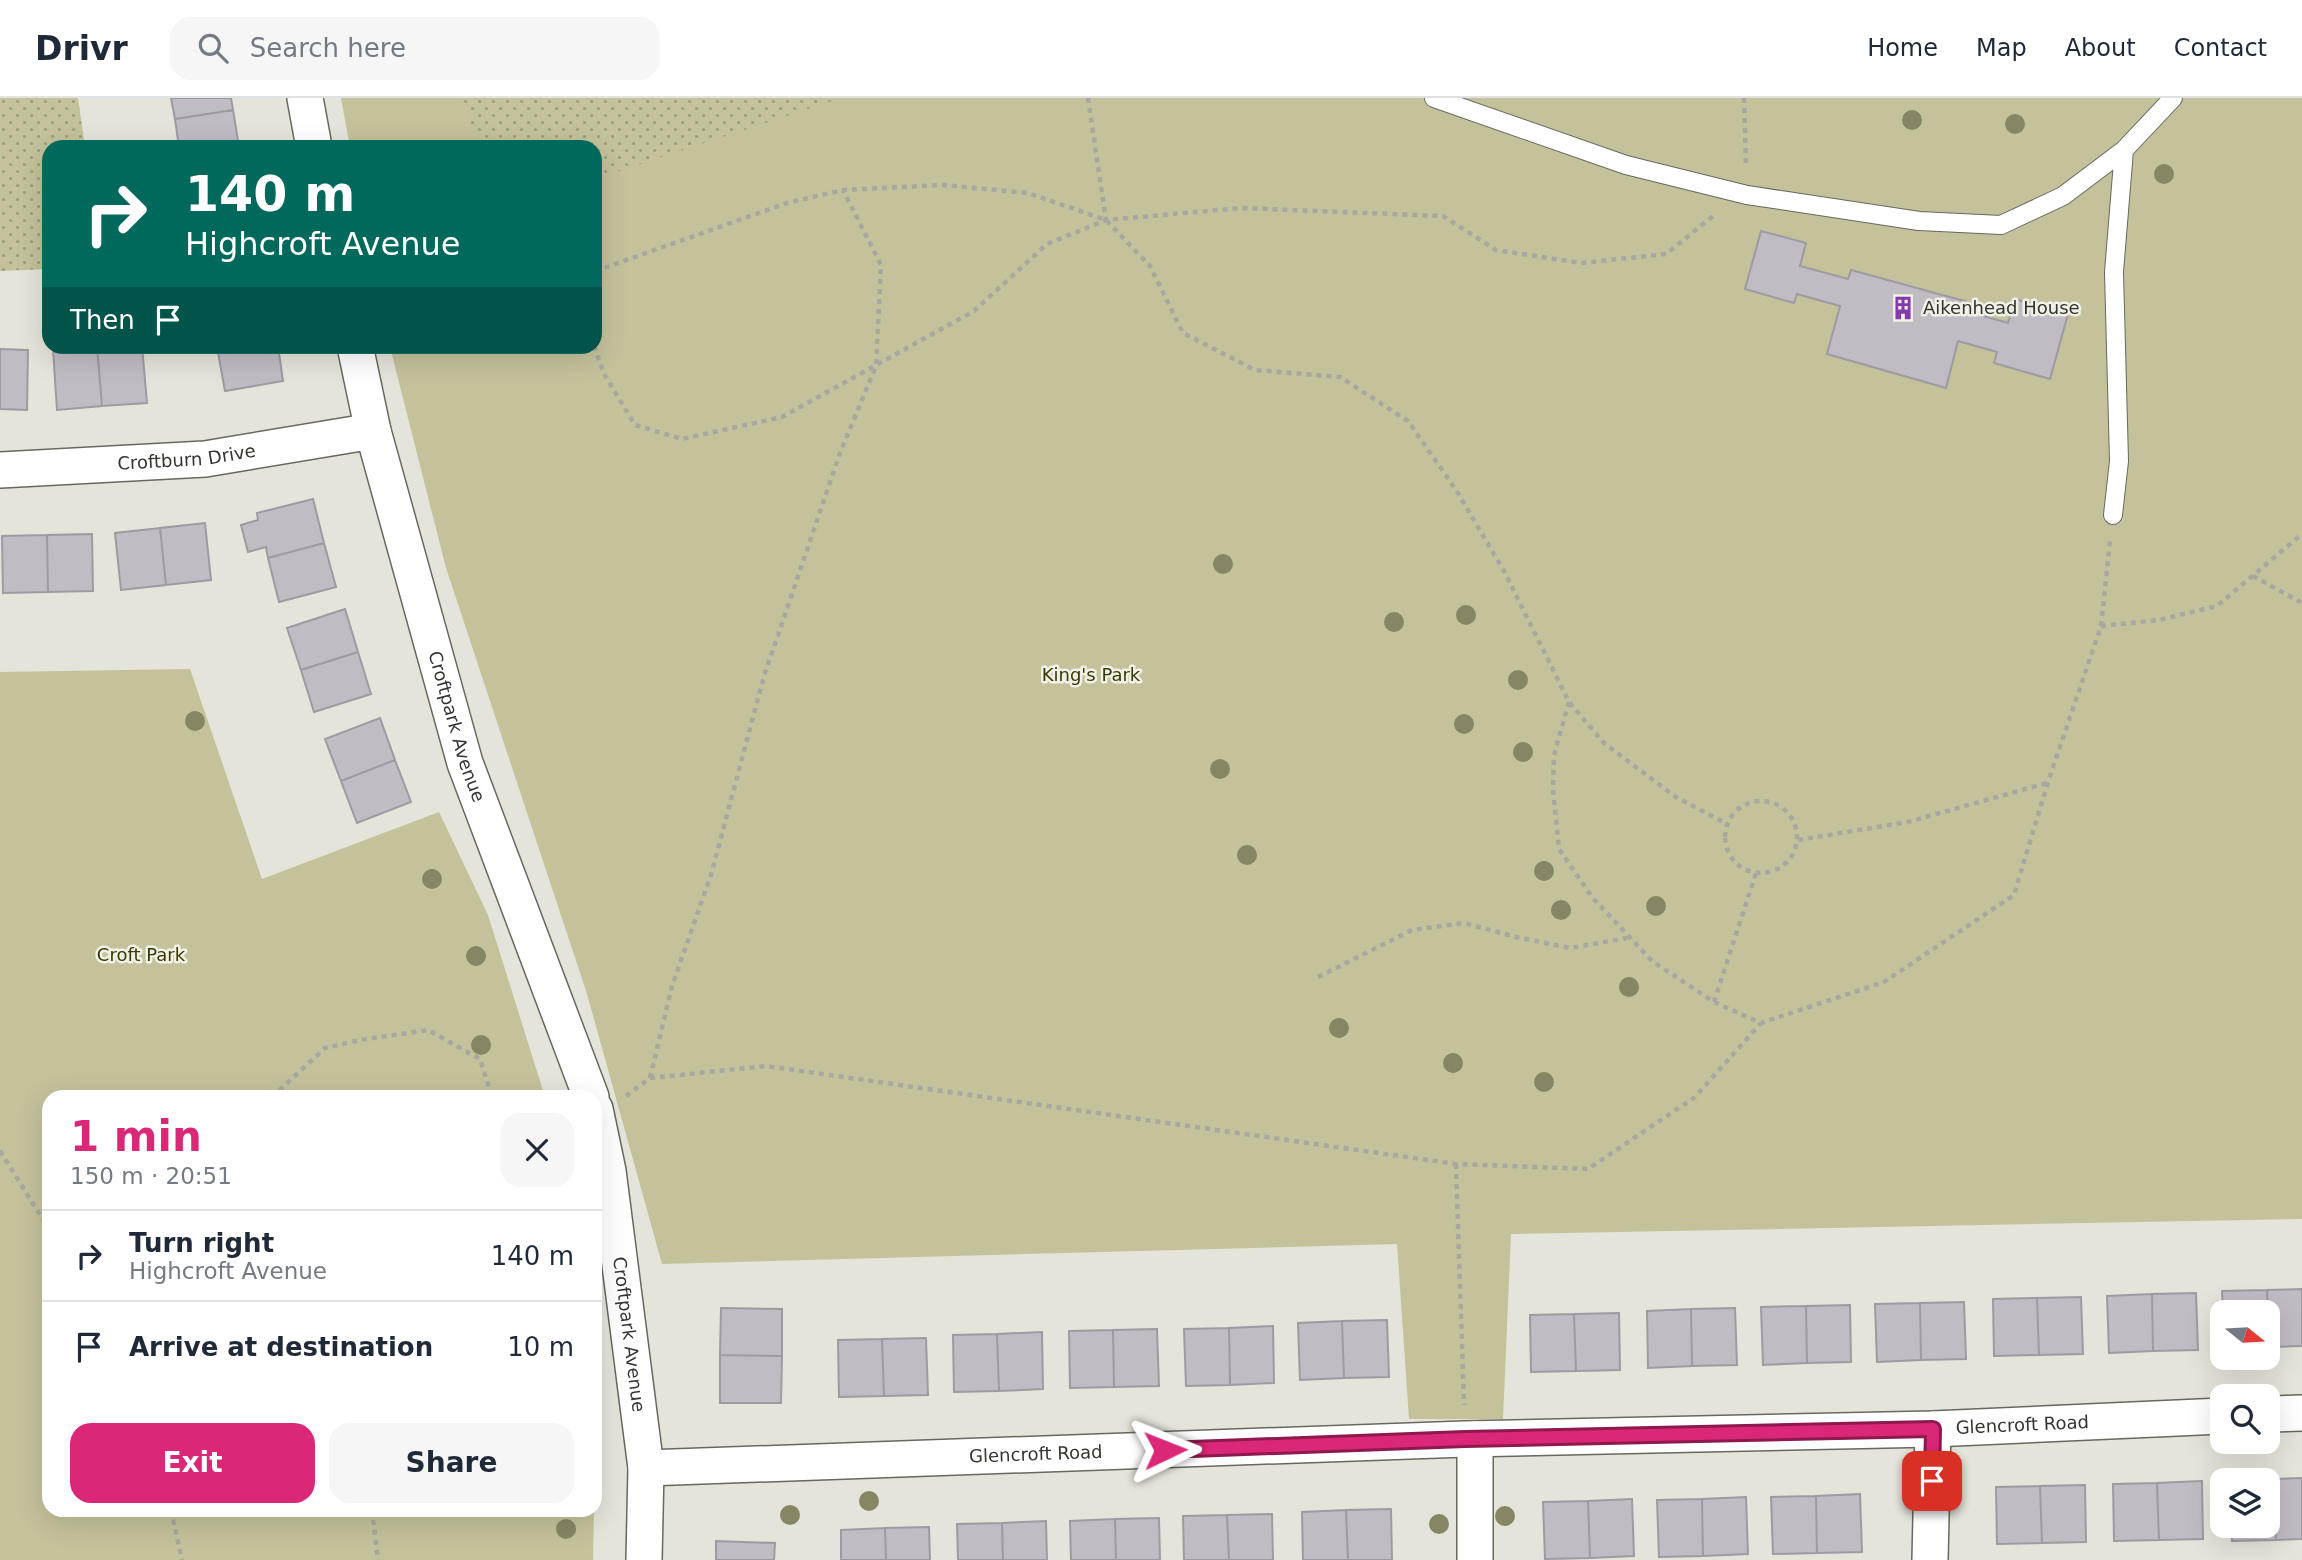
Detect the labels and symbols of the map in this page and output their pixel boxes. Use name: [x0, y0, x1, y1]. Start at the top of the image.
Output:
building icon: Aikenhead House: [1889, 294, 1917, 322]
place label: Aikenhead House: [1923, 297, 2080, 318]
street label: Croftburn Drive: [117, 440, 257, 474]
street label: Croftpark Avenue: [424, 649, 490, 805]
park label: King's Park: [1042, 664, 1141, 685]
park label: Croft Park: [97, 944, 186, 965]
street label: Croftpark Avenue: [609, 1255, 650, 1413]
north arrow: [2210, 1300, 2280, 1370]
street label: Glencroft Road: [1955, 1411, 2089, 1438]
position arrow: [1128, 1413, 1202, 1487]
street label: Glencroft Road: [969, 1441, 1103, 1467]
pin: [1902, 1451, 1962, 1511]

